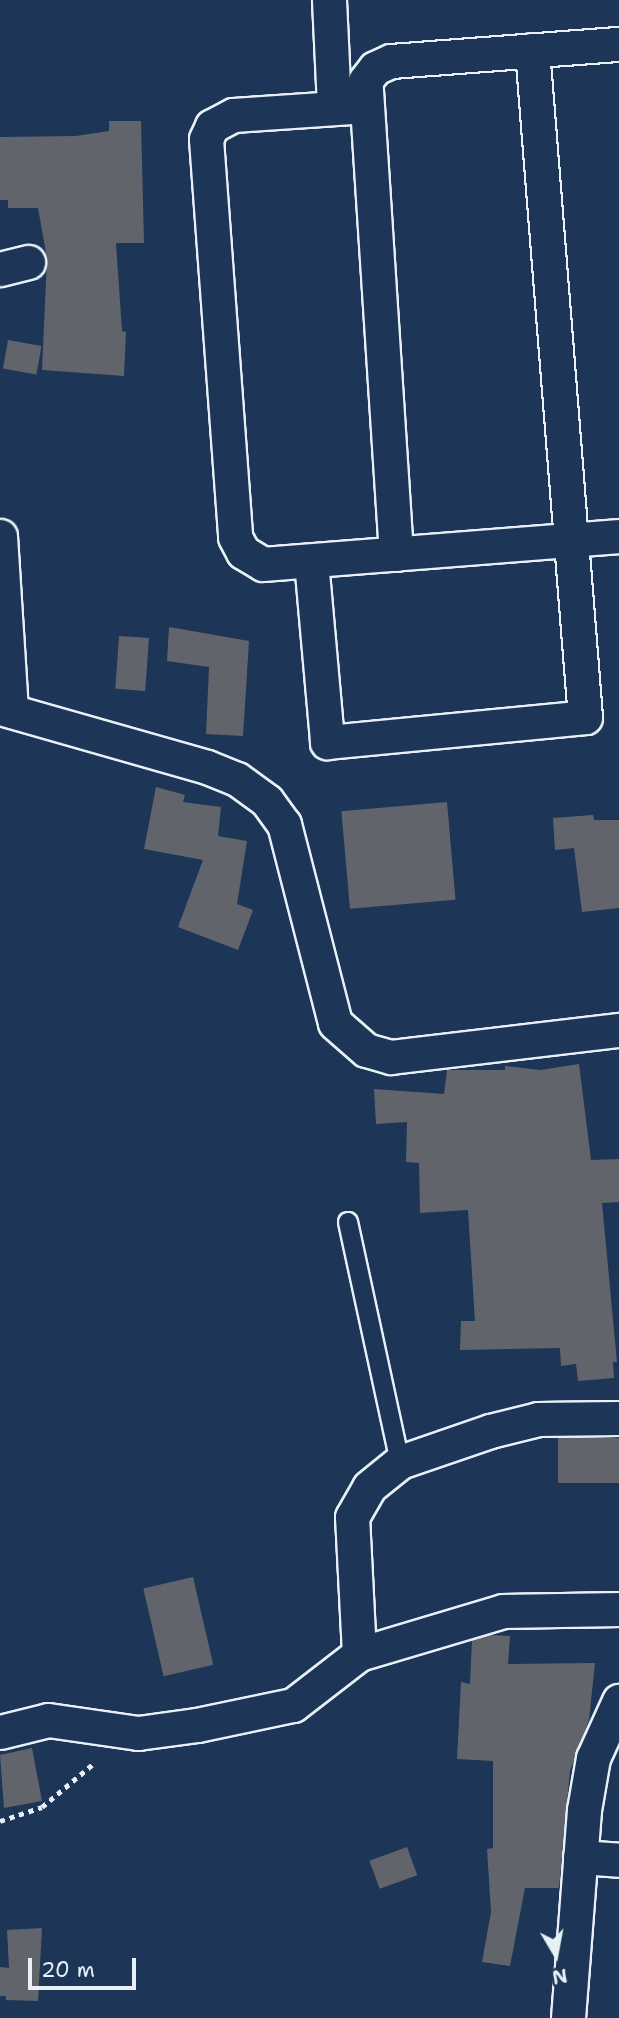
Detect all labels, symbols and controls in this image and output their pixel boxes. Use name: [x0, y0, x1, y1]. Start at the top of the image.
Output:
north arrow: [521, 1920, 591, 1990]
scale bar: [32, 1944, 140, 1988]
text: 20 m: [41, 1956, 95, 1984]
text: N: [550, 1963, 569, 1990]

